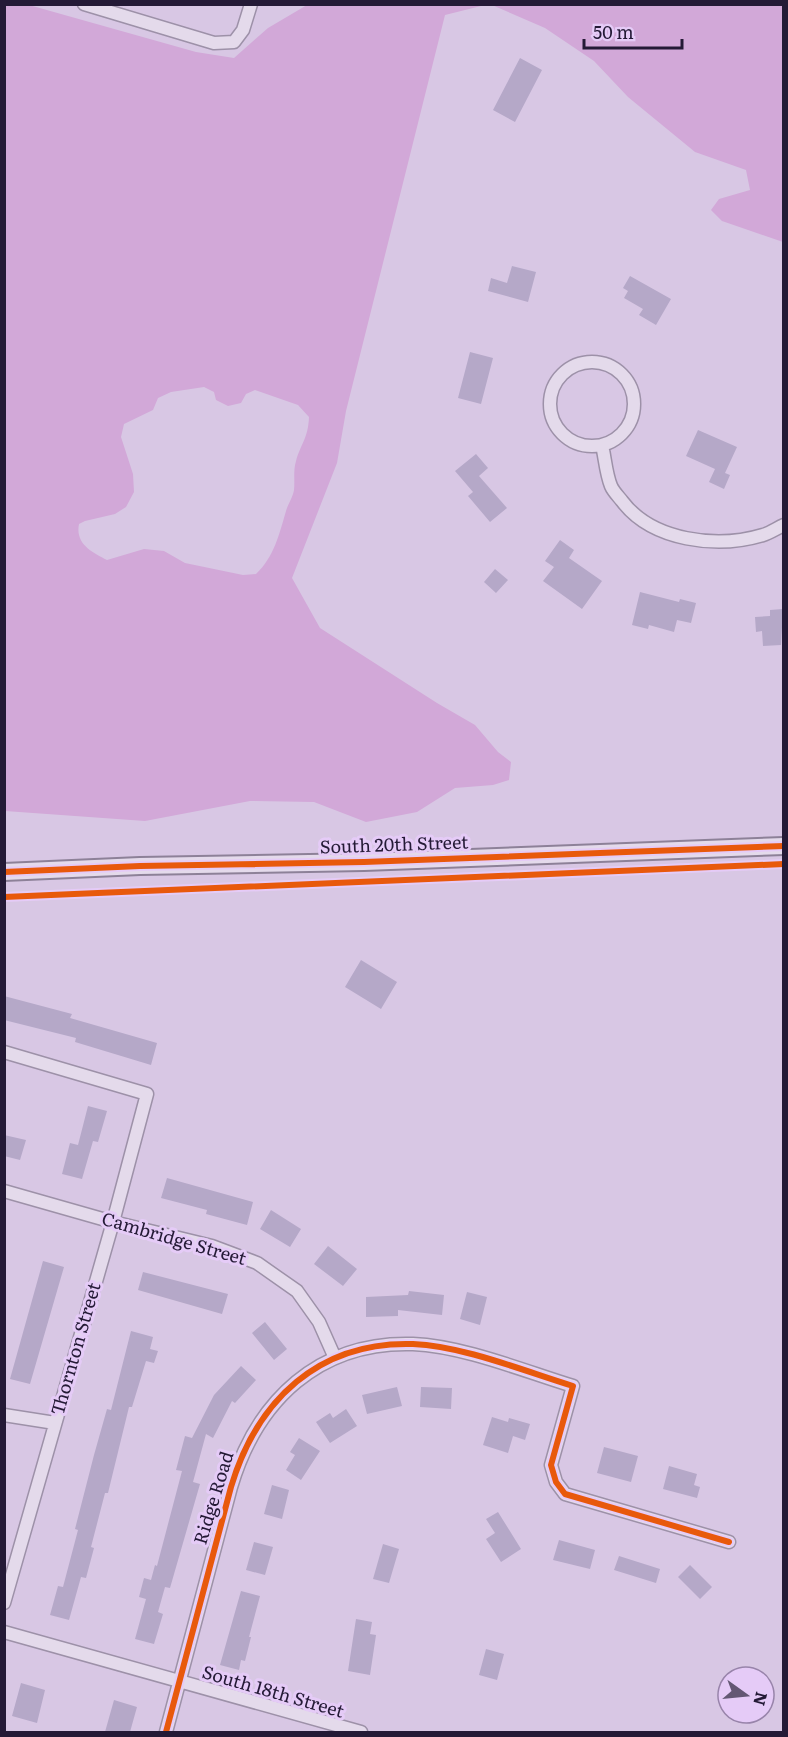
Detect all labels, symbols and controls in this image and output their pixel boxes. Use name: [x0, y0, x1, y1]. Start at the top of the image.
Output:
scale bar: [584, 12, 682, 50]
text: 50 m: [593, 18, 634, 45]
street label: South 20th Street: [319, 827, 469, 860]
street label: Cambridge Street: [99, 1204, 251, 1271]
street label: Thornton Street: [43, 1278, 107, 1418]
street label: Ridge Road: [186, 1448, 240, 1548]
street label: South 18th Street: [199, 1657, 348, 1724]
north arrow: [716, 1665, 776, 1725]
text: N: [748, 1690, 775, 1709]

